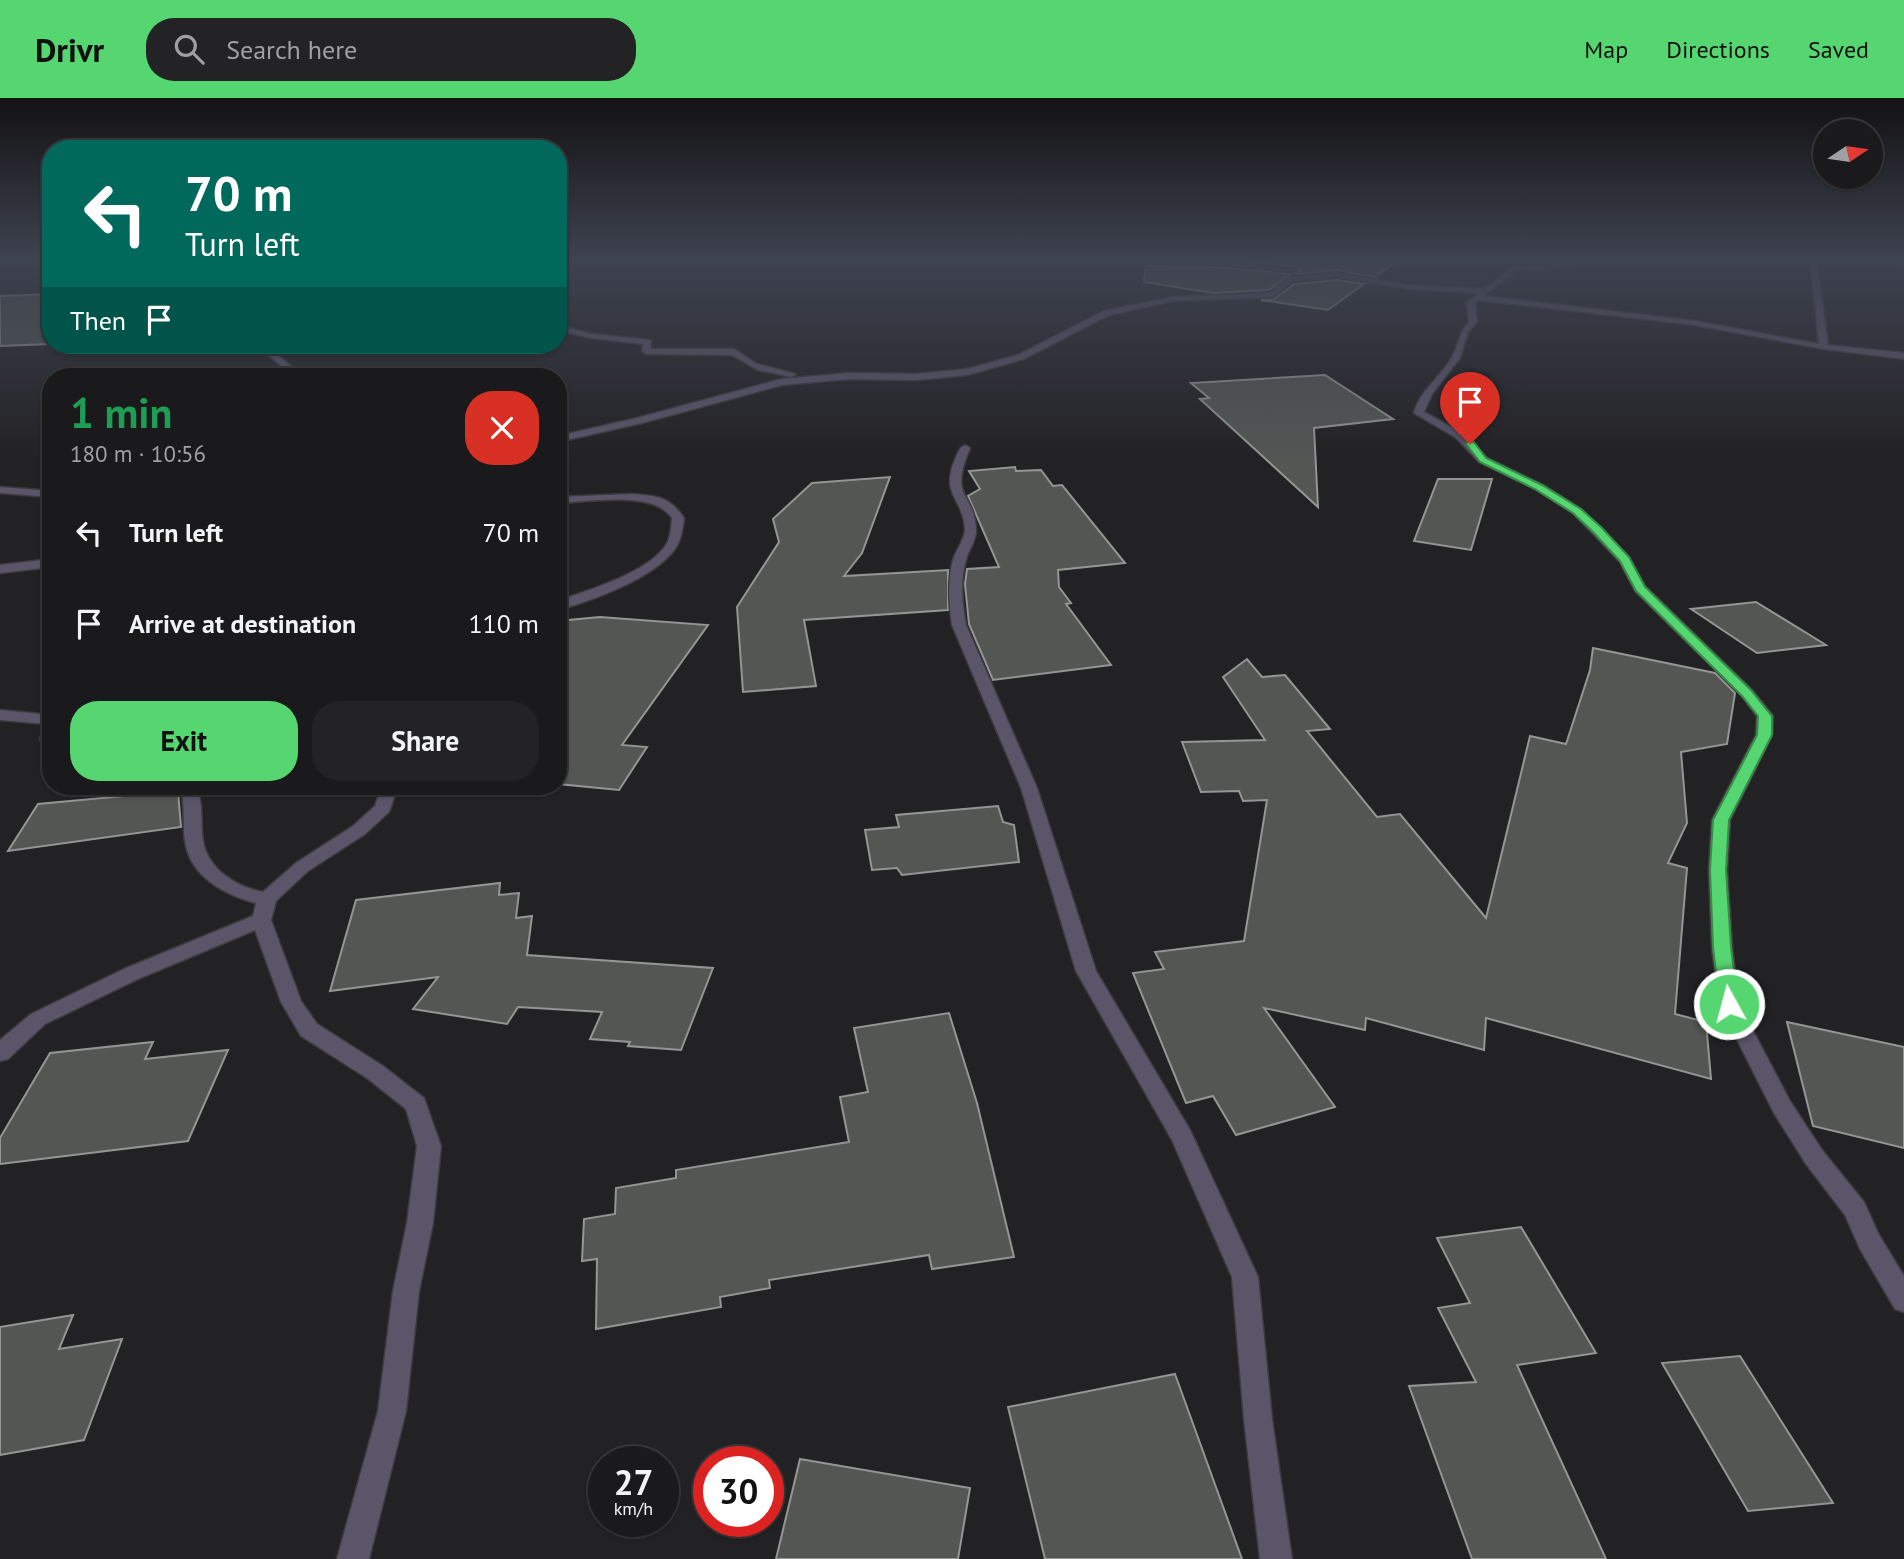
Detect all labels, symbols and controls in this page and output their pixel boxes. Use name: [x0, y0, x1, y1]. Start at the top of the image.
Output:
search box: [146, 18, 636, 81]
text: Drivr: [35, 28, 104, 71]
icon: search: [170, 30, 208, 68]
text: Search here: [226, 33, 357, 66]
text: Map: [1584, 34, 1628, 65]
text: Directions: [1666, 34, 1770, 65]
text: Saved: [1808, 34, 1869, 65]
north arrow: [1813, 119, 1883, 189]
map controls: [1813, 119, 1883, 189]
text: 70 m: [185, 161, 292, 225]
icon: left: [70, 168, 161, 259]
text: Turn left: [185, 223, 300, 265]
icon: arrive: [140, 301, 178, 339]
text: Then: [70, 304, 126, 337]
pin: [1440, 372, 1500, 444]
icon: arrive: [1451, 383, 1489, 421]
text: 1 min: [70, 385, 172, 440]
button: close: [465, 391, 539, 465]
text: 180 m · 10:56: [70, 439, 206, 468]
icon: left: [70, 514, 108, 552]
text: Turn left: [129, 516, 223, 549]
text: 70 m: [483, 516, 539, 549]
icon: arrive: [70, 605, 108, 643]
text: Arrive at destination: [129, 607, 356, 640]
text: 110 m: [468, 607, 539, 640]
button: Exit: [70, 701, 298, 781]
button: Share: [312, 701, 539, 781]
position arrow: [1692, 967, 1766, 1041]
speed limit sign: 30: [693, 1446, 784, 1537]
text: 27: [614, 1459, 653, 1505]
text: km/h: [614, 1497, 653, 1520]

